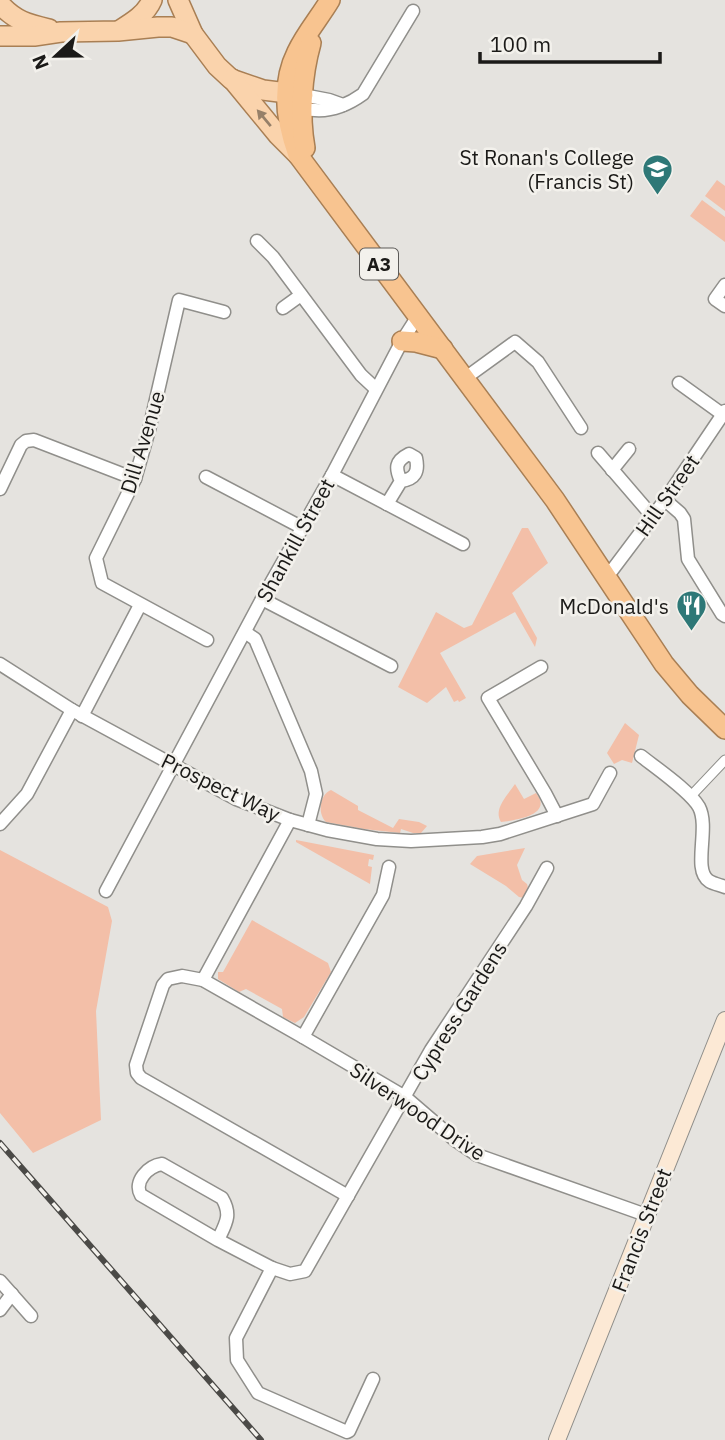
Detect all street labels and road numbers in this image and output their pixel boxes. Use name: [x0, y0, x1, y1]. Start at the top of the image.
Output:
road number: A3: [360, 248, 398, 280]
street label: Dill Avenue: [113, 387, 171, 497]
street label: Hill Street: [629, 448, 705, 542]
street label: Shankill Street: [249, 473, 341, 607]
street label: Prospect Way: [157, 746, 285, 828]
street label: Cypress Gardens: [405, 936, 513, 1086]
street label: Silverwood Drive: [345, 1055, 491, 1167]
street label: Francis Street: [605, 1164, 677, 1296]

